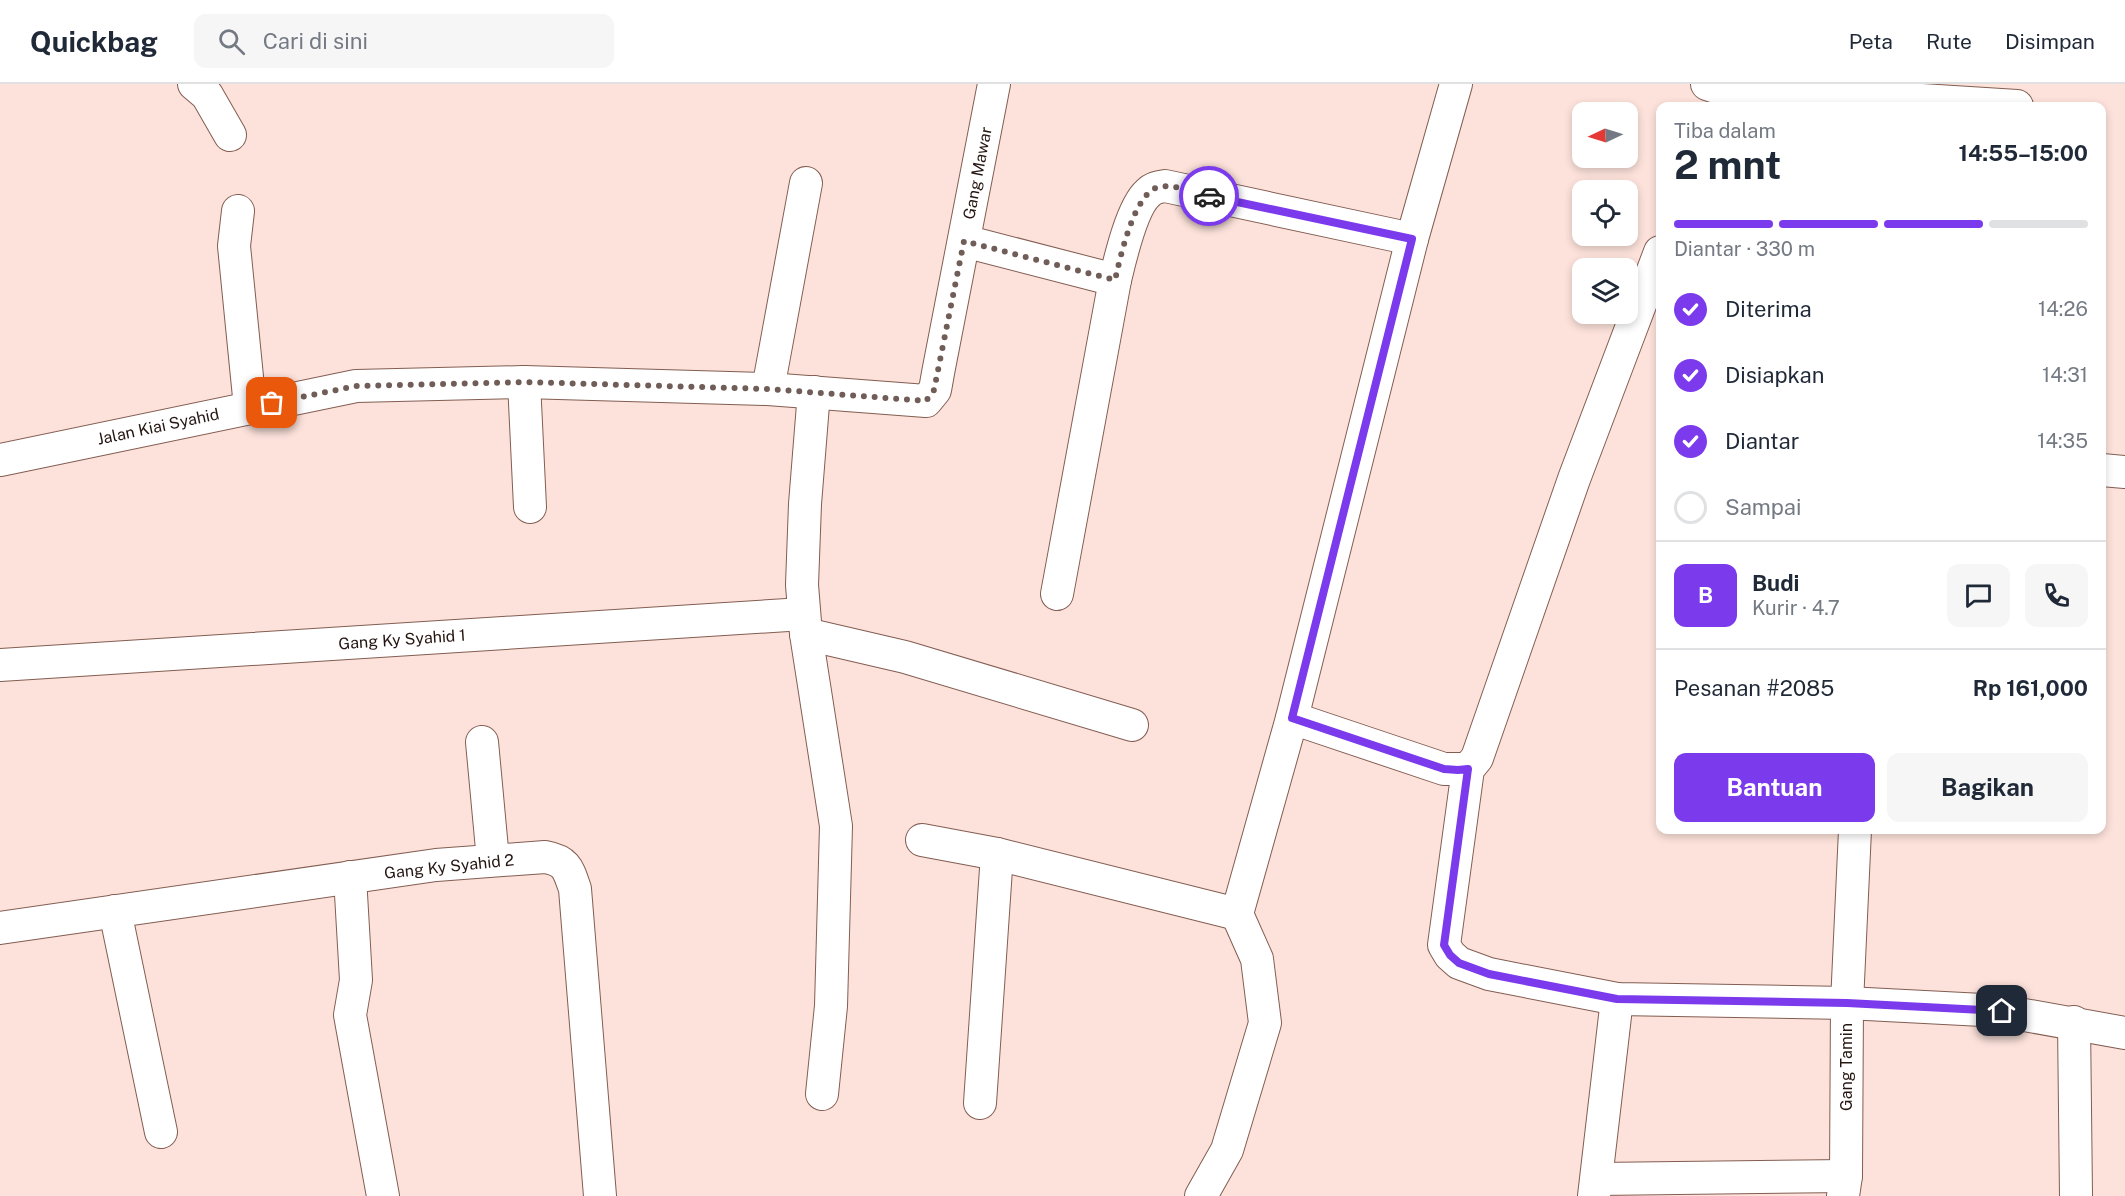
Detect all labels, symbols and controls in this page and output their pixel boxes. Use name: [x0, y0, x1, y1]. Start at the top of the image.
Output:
search box: [194, 14, 614, 68]
text: Quickbag: [30, 25, 158, 58]
icon: search: [215, 25, 248, 58]
text: Cari di sini: [263, 28, 368, 54]
text: Peta: [1849, 29, 1893, 54]
text: Rute: [1926, 29, 1972, 54]
text: Disimpan: [2005, 29, 2095, 54]
north arrow: [1572, 102, 1638, 168]
map controls: [1572, 102, 1638, 324]
text: Tiba dalam: [1674, 119, 1776, 143]
street label: Gang Mawar: [959, 125, 996, 221]
text: 14:55–15:00: [1959, 140, 2088, 166]
text: 2 mnt: [1674, 142, 1781, 188]
courier: [1179, 166, 1239, 226]
icon: car: [1193, 180, 1226, 213]
button: locate: [1572, 180, 1638, 246]
text: Diantar · 330 m: [1674, 237, 1815, 261]
button: layers: [1572, 258, 1638, 324]
icon: check: [1674, 293, 1707, 326]
text: Diterima: [1725, 296, 1812, 322]
text: 14:26: [2038, 297, 2088, 321]
icon: check: [1674, 359, 1707, 392]
text: Disiapkan: [1725, 362, 1824, 388]
text: 14:31: [2042, 363, 2088, 387]
pin: [246, 377, 297, 428]
icon: bag: [255, 386, 288, 419]
street label: Jalan Kiai Syahid: [95, 404, 221, 449]
icon: check: [1674, 425, 1707, 458]
text: Diantar: [1725, 428, 1799, 454]
text: 14:35: [2037, 429, 2088, 453]
text: Sampai: [1725, 494, 1801, 520]
button: chat: [1947, 564, 2010, 627]
button: phone: [2025, 564, 2088, 627]
text: Budi: [1752, 570, 1799, 596]
text: B: [1698, 582, 1713, 608]
text: Kurir · 4.7: [1752, 596, 1840, 620]
street label: Gang Ky Syahid 1: [338, 626, 466, 653]
text: Pesanan #2085: [1674, 675, 1834, 701]
text: Rp 161,000: [1973, 675, 2088, 701]
button: Bantuan: [1674, 753, 1875, 822]
button: Bagikan: [1887, 753, 2088, 822]
street label: Gang Ky Syahid 2: [383, 850, 515, 883]
pin: [1976, 985, 2027, 1036]
icon: home: [1985, 994, 2018, 1027]
street label: Gang Tamin: [1837, 1023, 1856, 1111]

